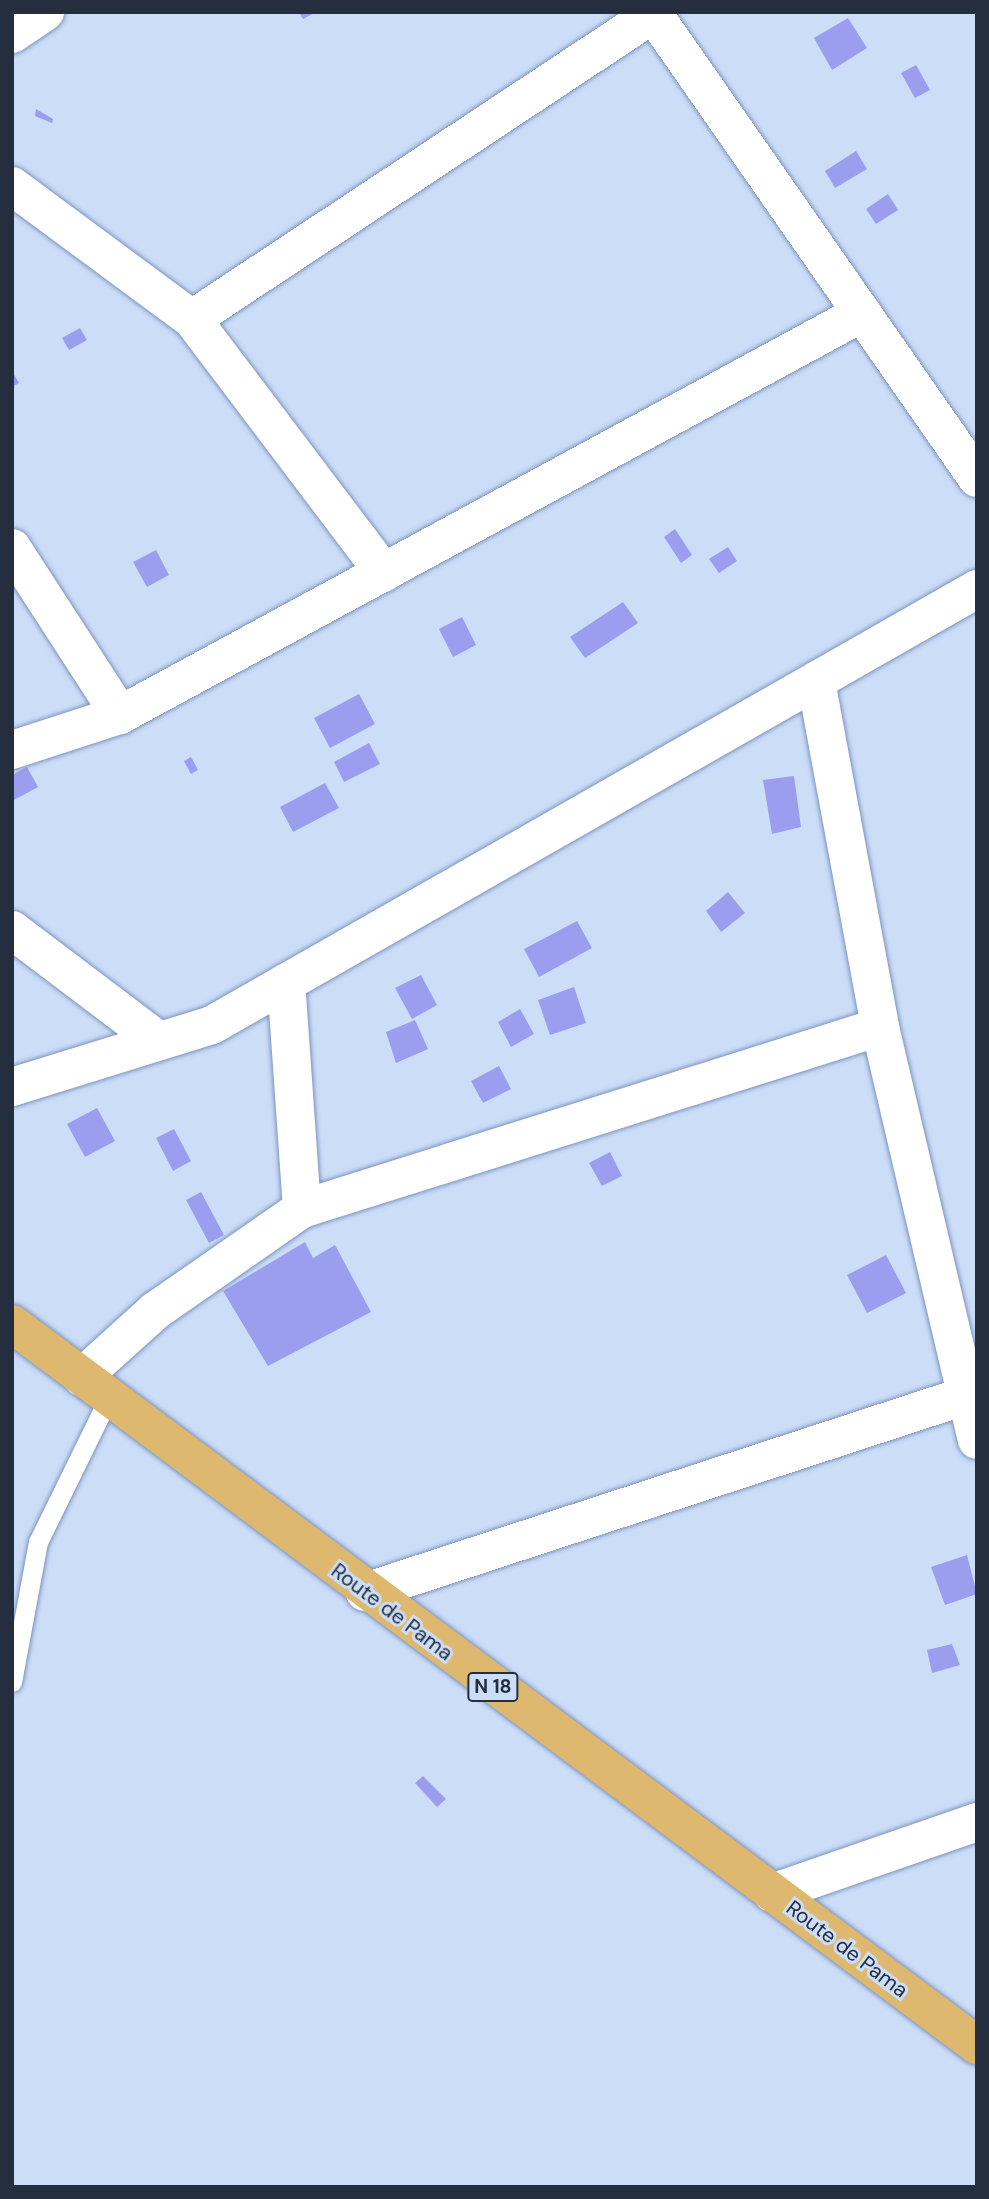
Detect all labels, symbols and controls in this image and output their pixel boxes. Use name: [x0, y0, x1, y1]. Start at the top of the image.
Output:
street label: Route de Pama: [326, 1558, 458, 1666]
road number: N 18: [467, 1672, 519, 1702]
street label: Route de Pama: [781, 1895, 913, 2003]

